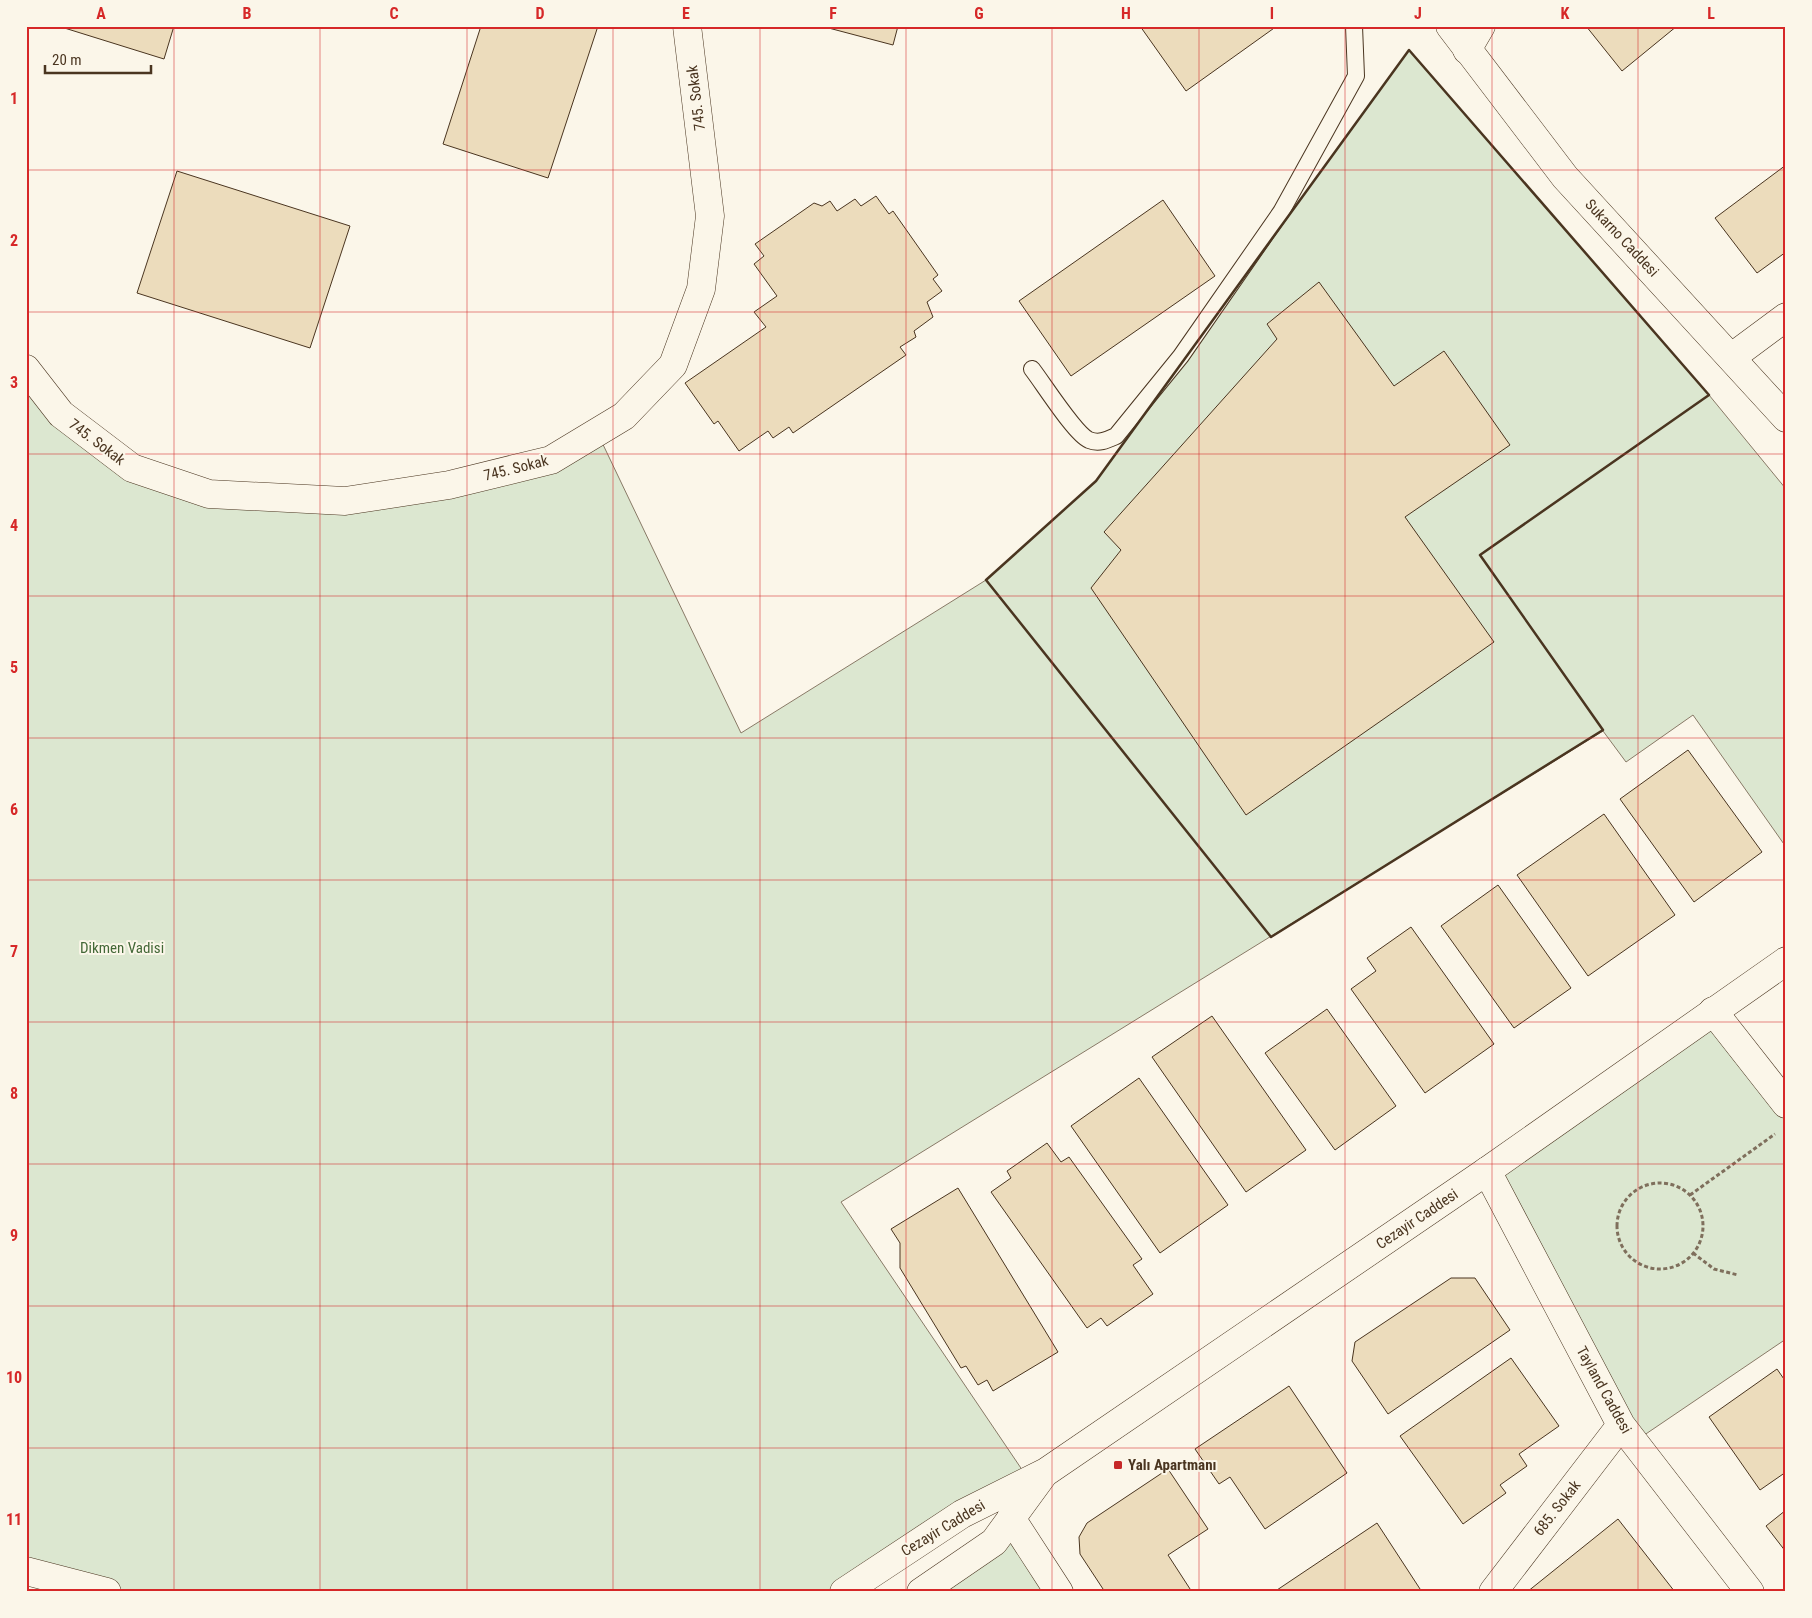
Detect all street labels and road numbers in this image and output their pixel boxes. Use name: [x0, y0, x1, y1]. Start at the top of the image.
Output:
street label: 745. Sokak: [683, 64, 709, 132]
street label: Sukarno Caddesi: [1581, 195, 1663, 281]
street label: 745. Sokak: [65, 415, 129, 469]
street label: 745. Sokak: [482, 451, 550, 485]
street label: Cezayir Caddesi: [1373, 1185, 1461, 1253]
street label: Tayland Caddesi: [1573, 1343, 1635, 1437]
street label: 685. Sokak: [1530, 1476, 1584, 1539]
street label: Cezayir Caddesi: [898, 1496, 988, 1560]

